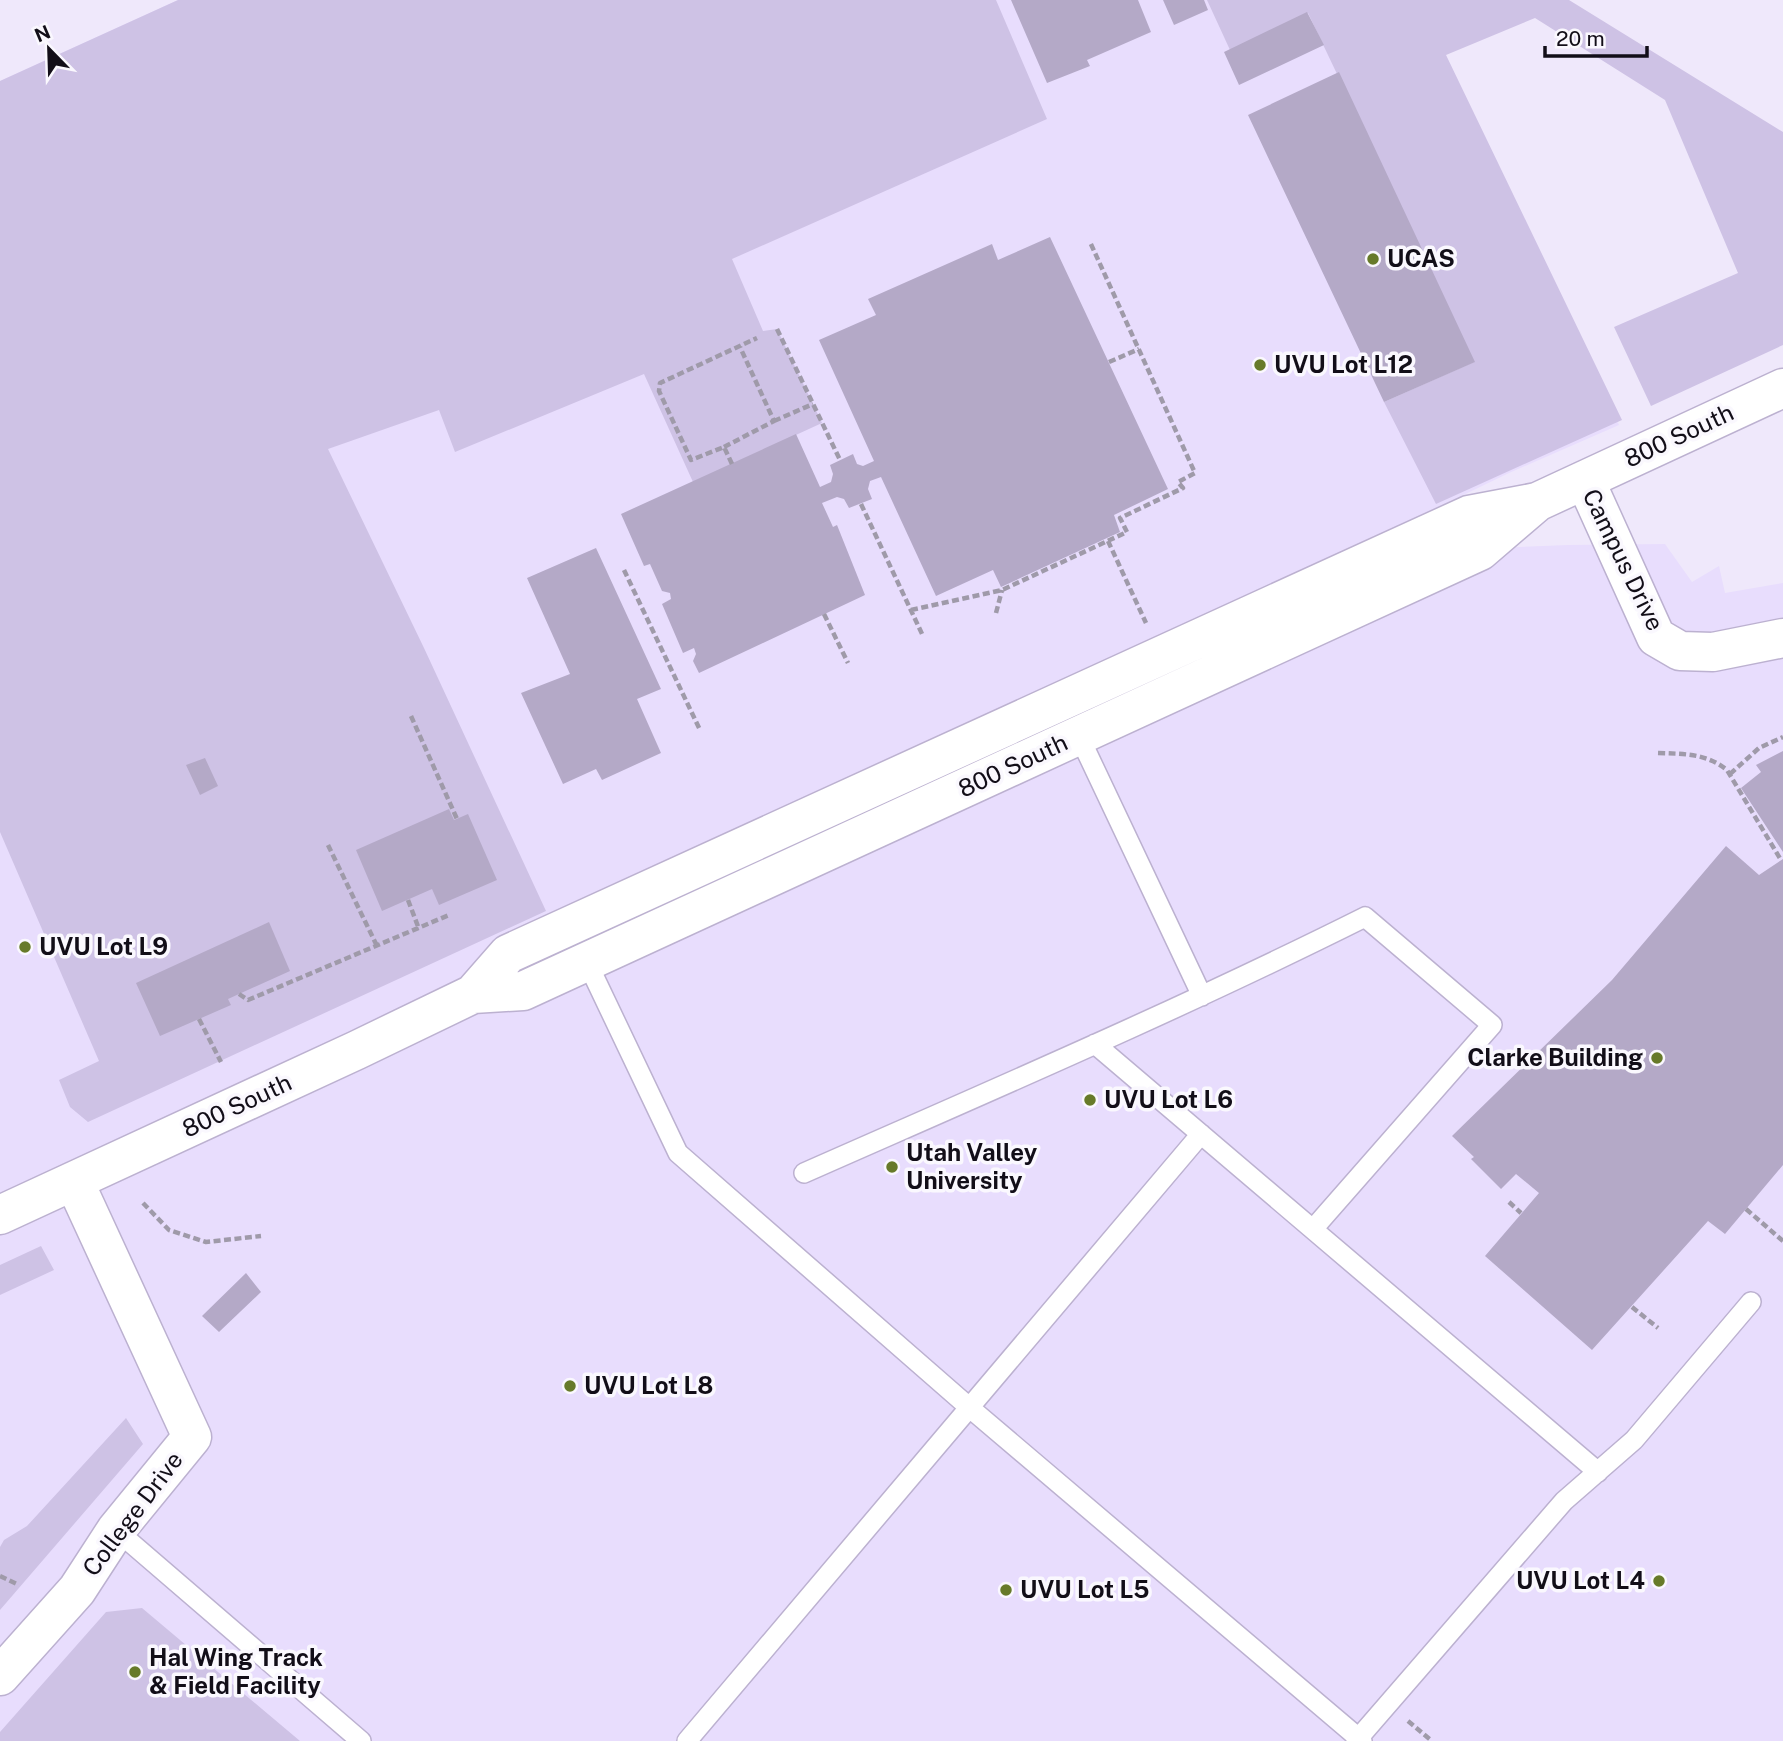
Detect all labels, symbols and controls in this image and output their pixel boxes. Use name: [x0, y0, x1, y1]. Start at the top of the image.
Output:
north arrow: [14, 14, 84, 84]
scale bar: [1545, 14, 1646, 58]
text: N: [31, 20, 53, 46]
text: 20 m: [1556, 26, 1605, 51]
place label: UCAS: [1387, 244, 1455, 272]
marker: UCAS: [1365, 251, 1381, 267]
place label: UVU Lot L12: [1274, 350, 1413, 378]
marker: UVU Lot L12: [1252, 357, 1268, 373]
street label: 800 South: [1620, 398, 1738, 473]
street label: Campus Drive: [1578, 484, 1670, 635]
street label: 800 South: [954, 728, 1072, 803]
place label: UVU Lot L9: [39, 932, 168, 960]
marker: UVU Lot L9: [17, 939, 33, 955]
place label: Clarke Building: [1467, 1043, 1643, 1071]
marker: Clarke Building: [1649, 1050, 1665, 1066]
street label: 800 South: [178, 1068, 296, 1143]
place label: UVU Lot L6: [1104, 1085, 1233, 1113]
marker: UVU Lot L6: [1082, 1092, 1098, 1108]
place label: Utah Valley University: [906, 1138, 1038, 1194]
marker: Utah Valley University: [884, 1159, 900, 1175]
place label: UVU Lot L8: [584, 1371, 713, 1399]
marker: UVU Lot L8: [562, 1378, 578, 1394]
street label: College Drive: [76, 1446, 188, 1581]
place label: UVU Lot L4: [1516, 1566, 1645, 1594]
marker: UVU Lot L4: [1651, 1573, 1667, 1589]
place label: UVU Lot L5: [1020, 1575, 1150, 1603]
marker: UVU Lot L5: [998, 1582, 1014, 1598]
place label: Hal Wing Track & Field Facility: [149, 1643, 323, 1699]
marker: Hal Wing Track & Field Facility: [127, 1664, 143, 1680]

